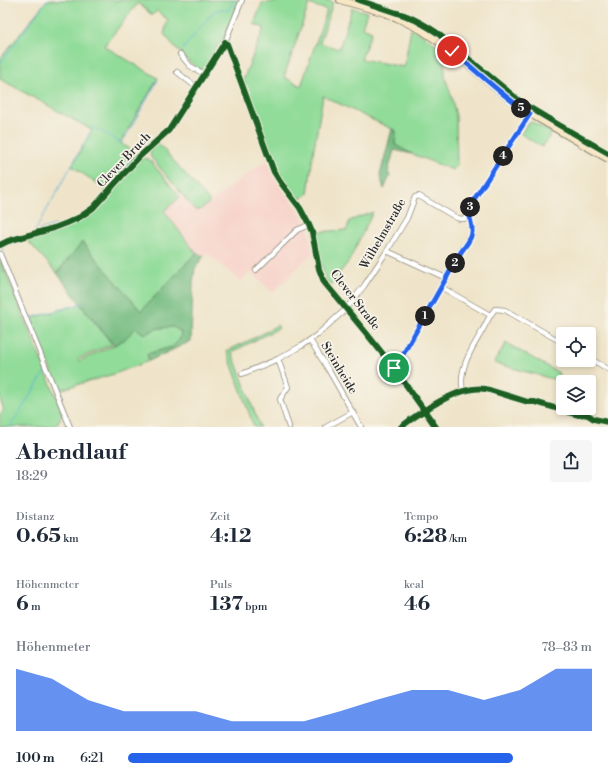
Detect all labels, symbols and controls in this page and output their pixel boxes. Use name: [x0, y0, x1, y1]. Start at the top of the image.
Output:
pin: [435, 34, 469, 68]
icon: check: [441, 40, 463, 62]
pin: 5: [511, 98, 531, 118]
text: 5: [518, 101, 524, 115]
street label: Clever Bruch: [94, 129, 154, 191]
pin: 4: [493, 146, 513, 166]
text: 4: [499, 149, 507, 163]
street label: Wilhelmstraße: [356, 196, 409, 273]
pin: 3: [460, 197, 480, 217]
text: 3: [467, 200, 473, 214]
pin: 2: [445, 253, 465, 273]
text: 2: [452, 256, 458, 270]
street label: Clever Straße: [327, 267, 383, 333]
pin: 1: [415, 306, 435, 326]
text: 1: [422, 309, 428, 323]
map controls: [556, 327, 596, 415]
button: locate: [556, 327, 596, 367]
street label: Steinheide: [318, 339, 360, 397]
pin: [377, 351, 411, 385]
icon: arrive: [383, 357, 405, 379]
button: layers: [556, 375, 596, 415]
text: Abendlauf: [16, 439, 126, 466]
button: share: [550, 440, 592, 482]
text: 18:29: [16, 468, 48, 484]
text: Distanz: [16, 510, 55, 524]
text: Zeit: [210, 510, 230, 524]
text: Tempo: [404, 510, 438, 524]
text: 0.65: [16, 524, 61, 549]
text: 4:12: [210, 524, 251, 549]
text: 6:28: [404, 524, 447, 549]
text: km: [61, 532, 79, 546]
text: /km: [447, 532, 467, 546]
text: Höhenmeter: [16, 578, 79, 592]
text: Puls: [210, 578, 232, 592]
text: kcal: [404, 578, 424, 592]
text: 6: [16, 592, 29, 617]
text: 137: [210, 592, 243, 617]
text: 46: [404, 592, 430, 617]
text: m: [29, 600, 41, 614]
text: bpm: [243, 600, 268, 614]
text: Höhenmeter: [16, 639, 90, 655]
text: 78–83 m: [542, 639, 592, 655]
text: 100 m: [16, 750, 55, 766]
text: 6:21: [80, 750, 104, 766]

